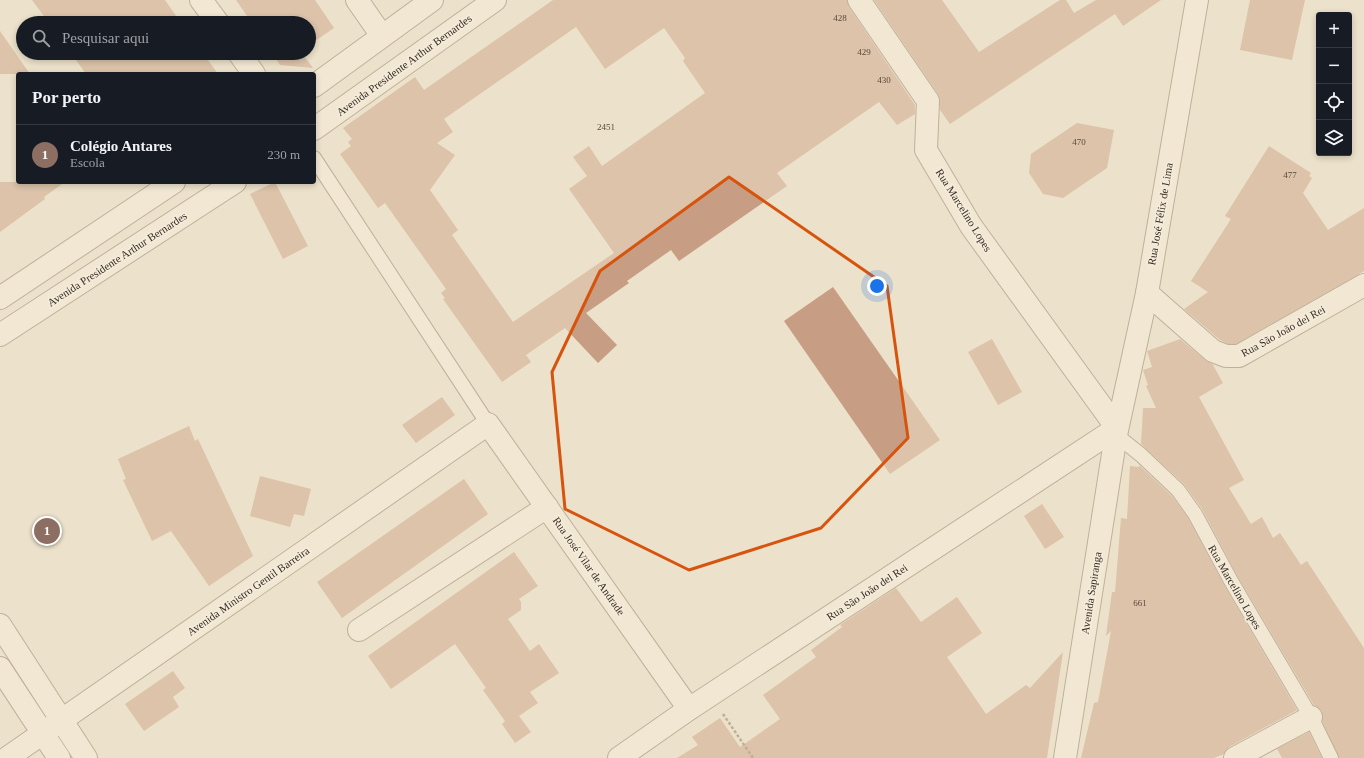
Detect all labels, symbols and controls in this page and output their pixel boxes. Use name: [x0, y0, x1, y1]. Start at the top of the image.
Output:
street label: Avenida Presidente Arthur Bernardes: [334, 12, 474, 118]
map controls: [1316, 12, 1352, 156]
button: +: [1316, 12, 1352, 48]
house number: 428: [833, 13, 847, 23]
search box: [16, 16, 316, 60]
icon: search: [30, 27, 52, 49]
text: Pesquisar aqui: [62, 30, 149, 46]
house number: 429: [857, 47, 871, 57]
button: −: [1316, 48, 1352, 84]
house number: 430: [877, 75, 891, 85]
button: locate: [1316, 84, 1352, 120]
text: Por perto: [32, 88, 101, 107]
button: layers: [1316, 120, 1352, 156]
house number: 2451: [597, 122, 615, 132]
house number: 470: [1072, 137, 1086, 147]
text: Colégio Antares: [70, 138, 172, 154]
text: 1: [42, 147, 48, 162]
text: 230 m: [267, 147, 300, 162]
text: Escola: [70, 155, 105, 170]
street label: Rua José Félix de Lima: [1145, 162, 1175, 266]
street label: Rua Marcelino Lopes: [934, 166, 994, 254]
house number: 477: [1283, 170, 1297, 180]
street label: Avenida Presidente Arthur Bernardes: [45, 209, 189, 309]
your location: [867, 276, 887, 296]
street label: Rua São João del Rei: [1239, 303, 1327, 359]
street label: Rua José Vilar de Andrade: [551, 515, 628, 617]
pin: 1: [34, 516, 60, 546]
street label: Rua Marcelino Lopes: [1206, 543, 1264, 631]
street label: Avenida Ministro Gentil Barreira: [185, 544, 311, 638]
street label: Avenida Sapiranga: [1079, 551, 1103, 635]
street label: Rua São João del Rei: [824, 561, 910, 623]
house number: 661: [1133, 598, 1147, 608]

